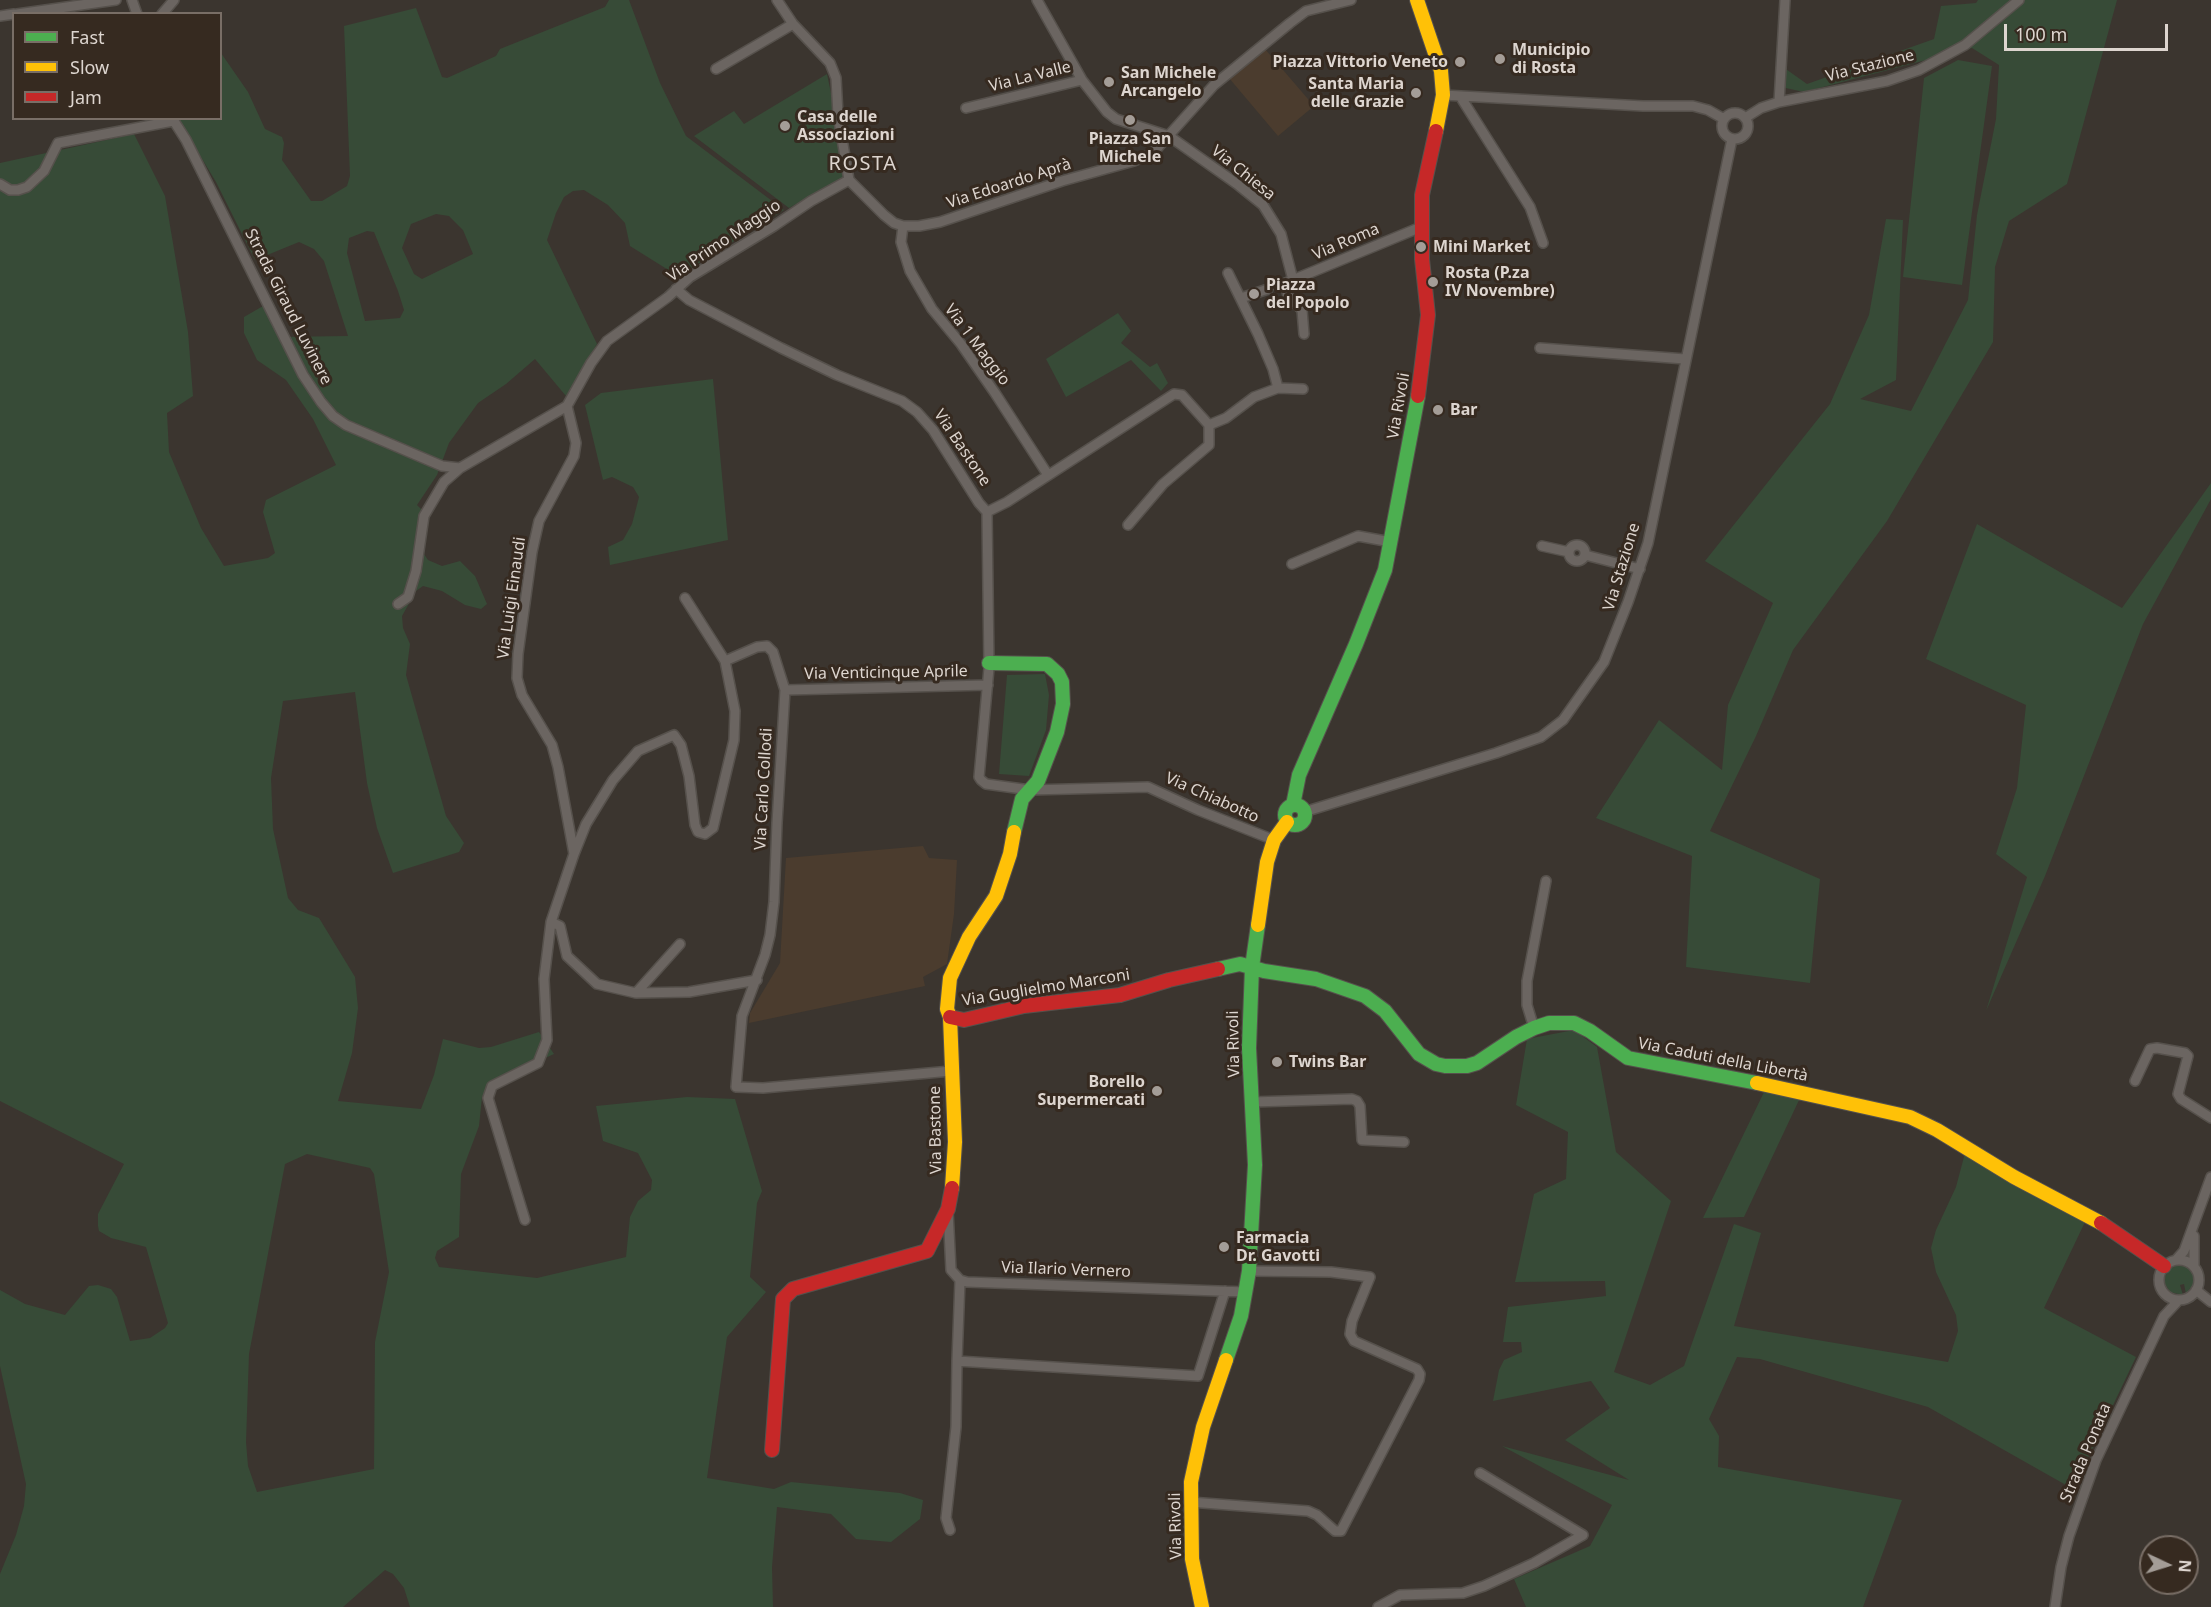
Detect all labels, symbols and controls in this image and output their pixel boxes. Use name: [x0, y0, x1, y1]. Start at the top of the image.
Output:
legend: [12, 12, 222, 120]
scale bar: [2007, 12, 2170, 50]
text: 100 m: [2015, 22, 2067, 46]
text: Fast: [70, 25, 105, 49]
place label: Municipio di Rosta: [1512, 40, 1591, 78]
street label: Via Stazione: [1824, 46, 1916, 86]
place label: Piazza Vittorio Veneto: [1272, 52, 1448, 72]
marker: Municipio di Rosta: [1493, 52, 1507, 66]
text: Slow: [70, 55, 109, 79]
marker: Piazza Vittorio Veneto: [1453, 55, 1467, 69]
street label: Via La Valle: [987, 58, 1073, 96]
place label: San Michele Arcangelo: [1121, 63, 1216, 101]
place label: Santa Maria delle Grazie: [1308, 74, 1404, 112]
marker: San Michele Arcangelo: [1102, 75, 1116, 89]
text: Jam: [70, 85, 102, 109]
marker: Santa Maria delle Grazie: [1409, 86, 1423, 100]
place label: Casa delle Associazioni: [797, 107, 895, 145]
marker: Piazza San Michele: [1123, 113, 1137, 127]
marker: Casa delle Associazioni: [778, 119, 792, 133]
place label: Piazza San Michele: [1089, 129, 1171, 167]
street label: Via Chiesa: [1207, 141, 1279, 205]
district label: ROSTA: [828, 152, 898, 176]
street label: Via Edoardo Aprà: [944, 155, 1074, 213]
street label: Via Primo Maggio: [663, 196, 785, 286]
street label: Via Roma: [1310, 219, 1382, 265]
street label: Strada Giraud Luvinere: [240, 226, 336, 388]
place label: Mini Market: [1433, 237, 1530, 257]
marker: Mini Market: [1414, 240, 1428, 254]
place label: Rosta (P.za IV Novembre): [1445, 263, 1555, 301]
place label: Piazza del Popolo: [1266, 275, 1349, 313]
marker: Rosta (P.za IV Novembre): [1426, 275, 1440, 289]
marker: Piazza del Popolo: [1247, 287, 1261, 301]
street label: Via 1 Maggio: [940, 300, 1014, 390]
street label: Via Rivoli: [1384, 371, 1414, 441]
place label: Bar: [1450, 400, 1477, 420]
marker: Bar: [1431, 403, 1445, 417]
street label: Via Bastone: [929, 406, 995, 490]
street label: Via Stazione: [1600, 521, 1644, 613]
street label: Via Luigi Einaudi: [494, 536, 530, 660]
street label: Via Venticinque Aprile: [804, 662, 968, 684]
street label: Via Carlo Collodi: [751, 727, 777, 851]
street label: Via Chiabotto: [1162, 769, 1262, 827]
street label: Via Guglielmo Marconi: [961, 965, 1131, 1011]
street label: Via Rivoli: [1224, 1010, 1244, 1078]
street label: Via Caduti della Libertà: [1636, 1034, 1810, 1086]
place label: Twins Bar: [1289, 1052, 1366, 1072]
marker: Twins Bar: [1270, 1055, 1284, 1069]
place label: Borello Supermercati: [1037, 1072, 1145, 1110]
marker: Borello Supermercati: [1150, 1084, 1164, 1098]
street label: Via Bastone: [926, 1086, 946, 1174]
place label: Farmacia Dr. Gavotti: [1236, 1228, 1320, 1266]
marker: Farmacia Dr. Gavotti: [1217, 1240, 1231, 1254]
street label: Via Ilario Vernero: [1001, 1258, 1131, 1282]
street label: Strada Ponata: [2056, 1401, 2116, 1505]
street label: Via Rivoli: [1166, 1492, 1186, 1560]
north arrow: [2139, 1535, 2199, 1595]
text: N: [2174, 1559, 2196, 1573]

